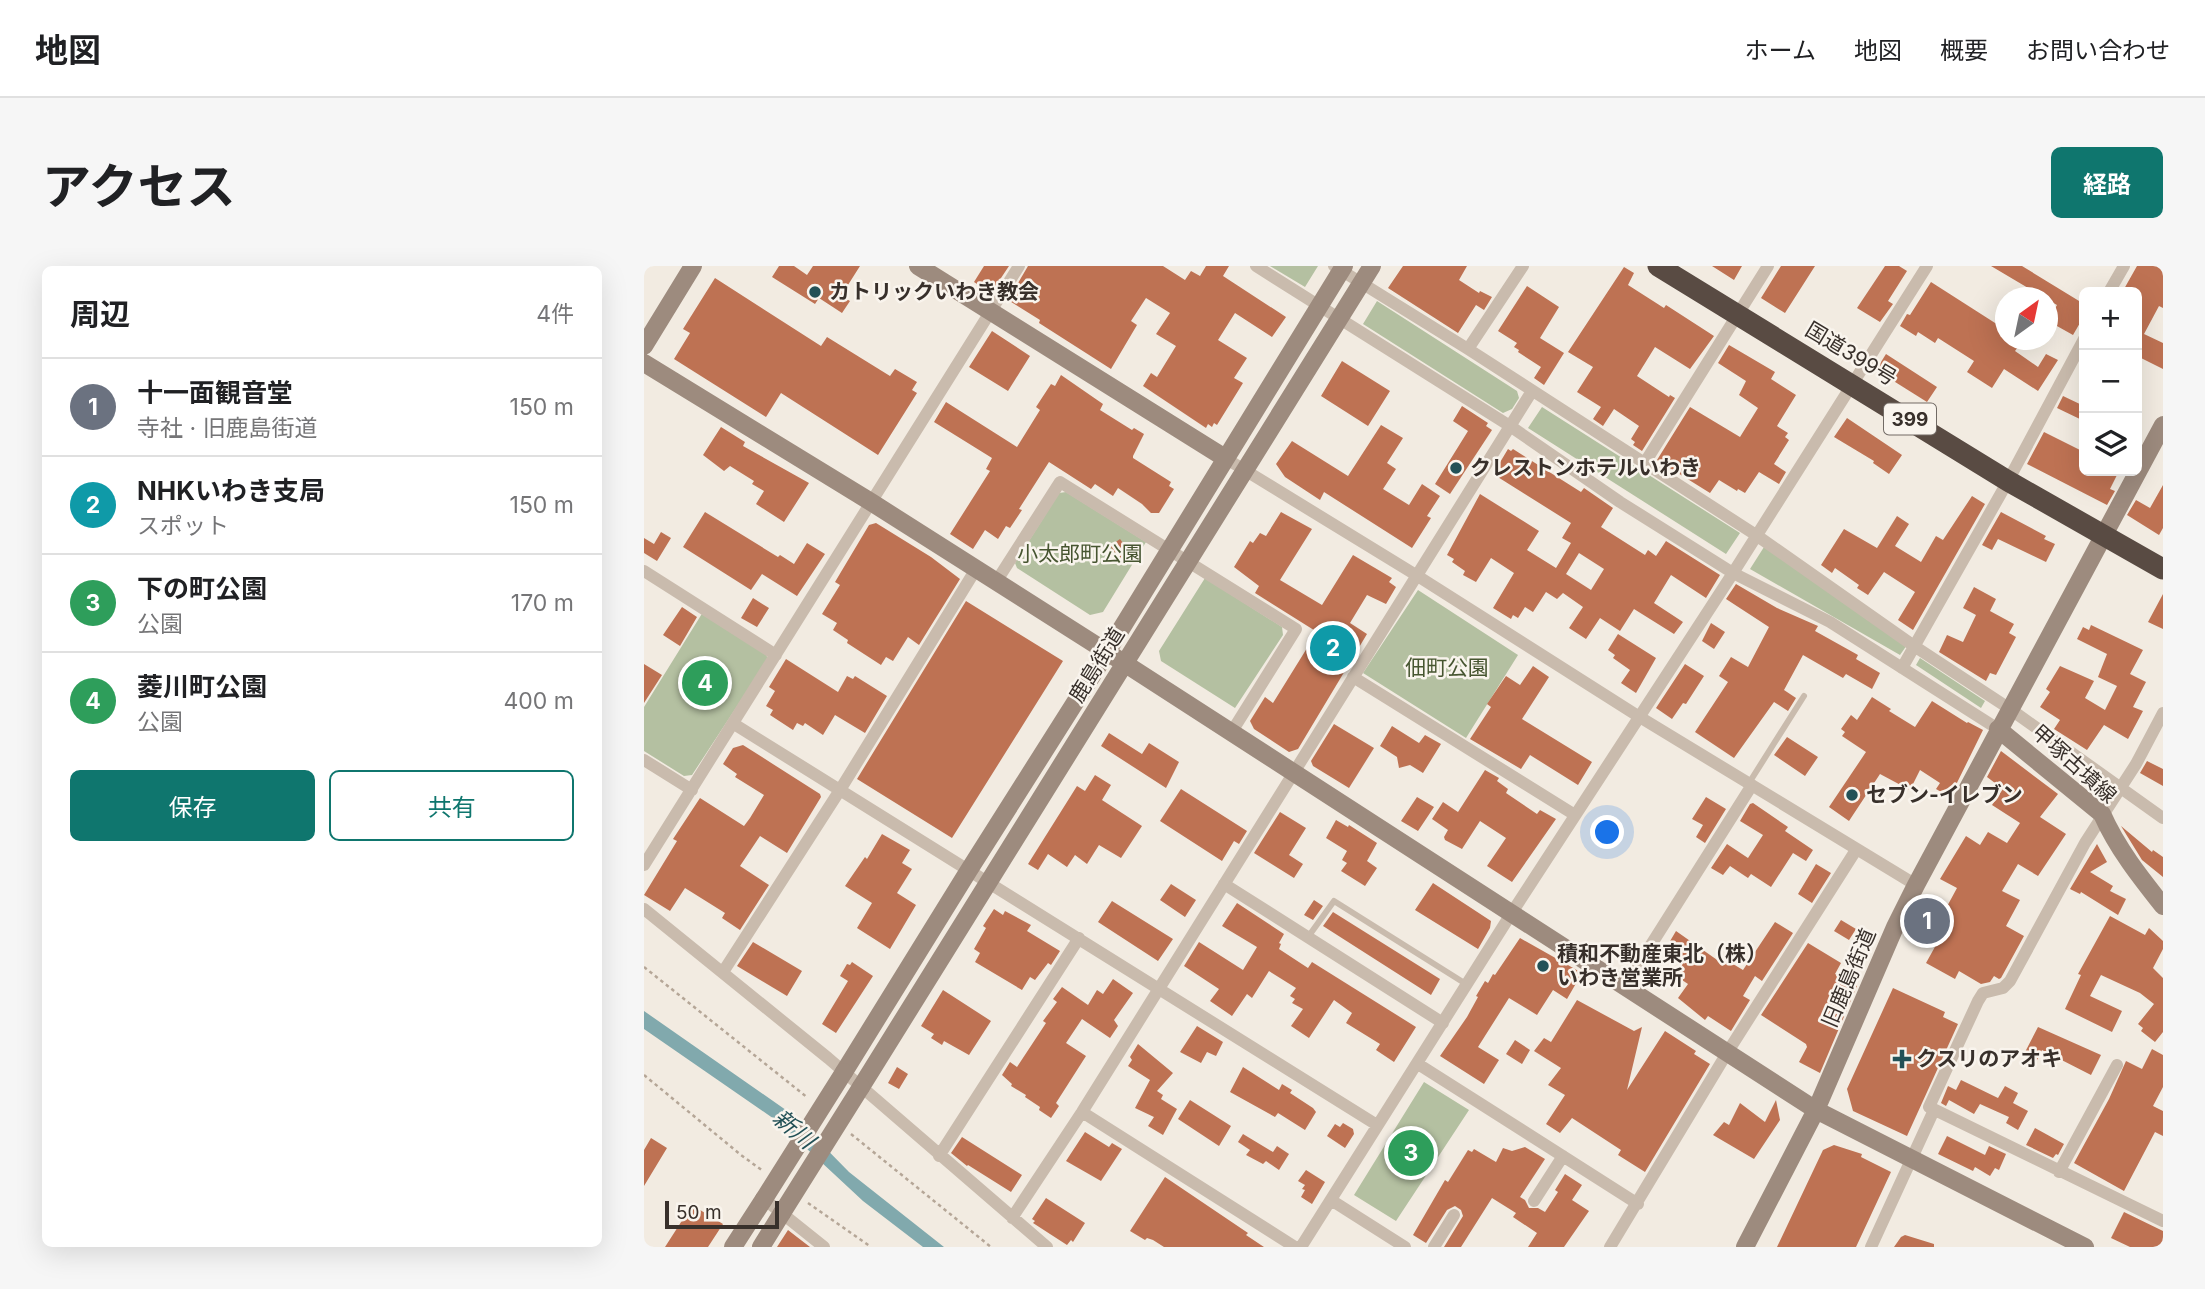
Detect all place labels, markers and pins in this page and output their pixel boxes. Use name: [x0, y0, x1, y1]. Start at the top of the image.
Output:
place label: カトリックいわき教会: [829, 279, 1039, 304]
marker: カトリックいわき教会: [807, 284, 823, 300]
place label: クレストンホテルいわき: [1470, 455, 1701, 480]
marker: クレストンホテルいわき: [1448, 460, 1464, 476]
pin: 2: [1310, 622, 1356, 674]
pin: 4: [682, 657, 728, 709]
place label: セブン-イレブン: [1866, 782, 2023, 807]
marker: セブン-イレブン: [1844, 787, 1860, 803]
pin: 1: [1904, 895, 1950, 947]
place label: 積和不動産東北（株） いわき営業所: [1557, 941, 1767, 990]
marker: 積和不動産東北（株） いわき営業所: [1535, 958, 1551, 974]
place label: クスリのアオキ: [1916, 1046, 2062, 1071]
marker: クスリのアオキ: [1894, 1051, 1910, 1067]
pin: 3: [1388, 1127, 1434, 1179]

